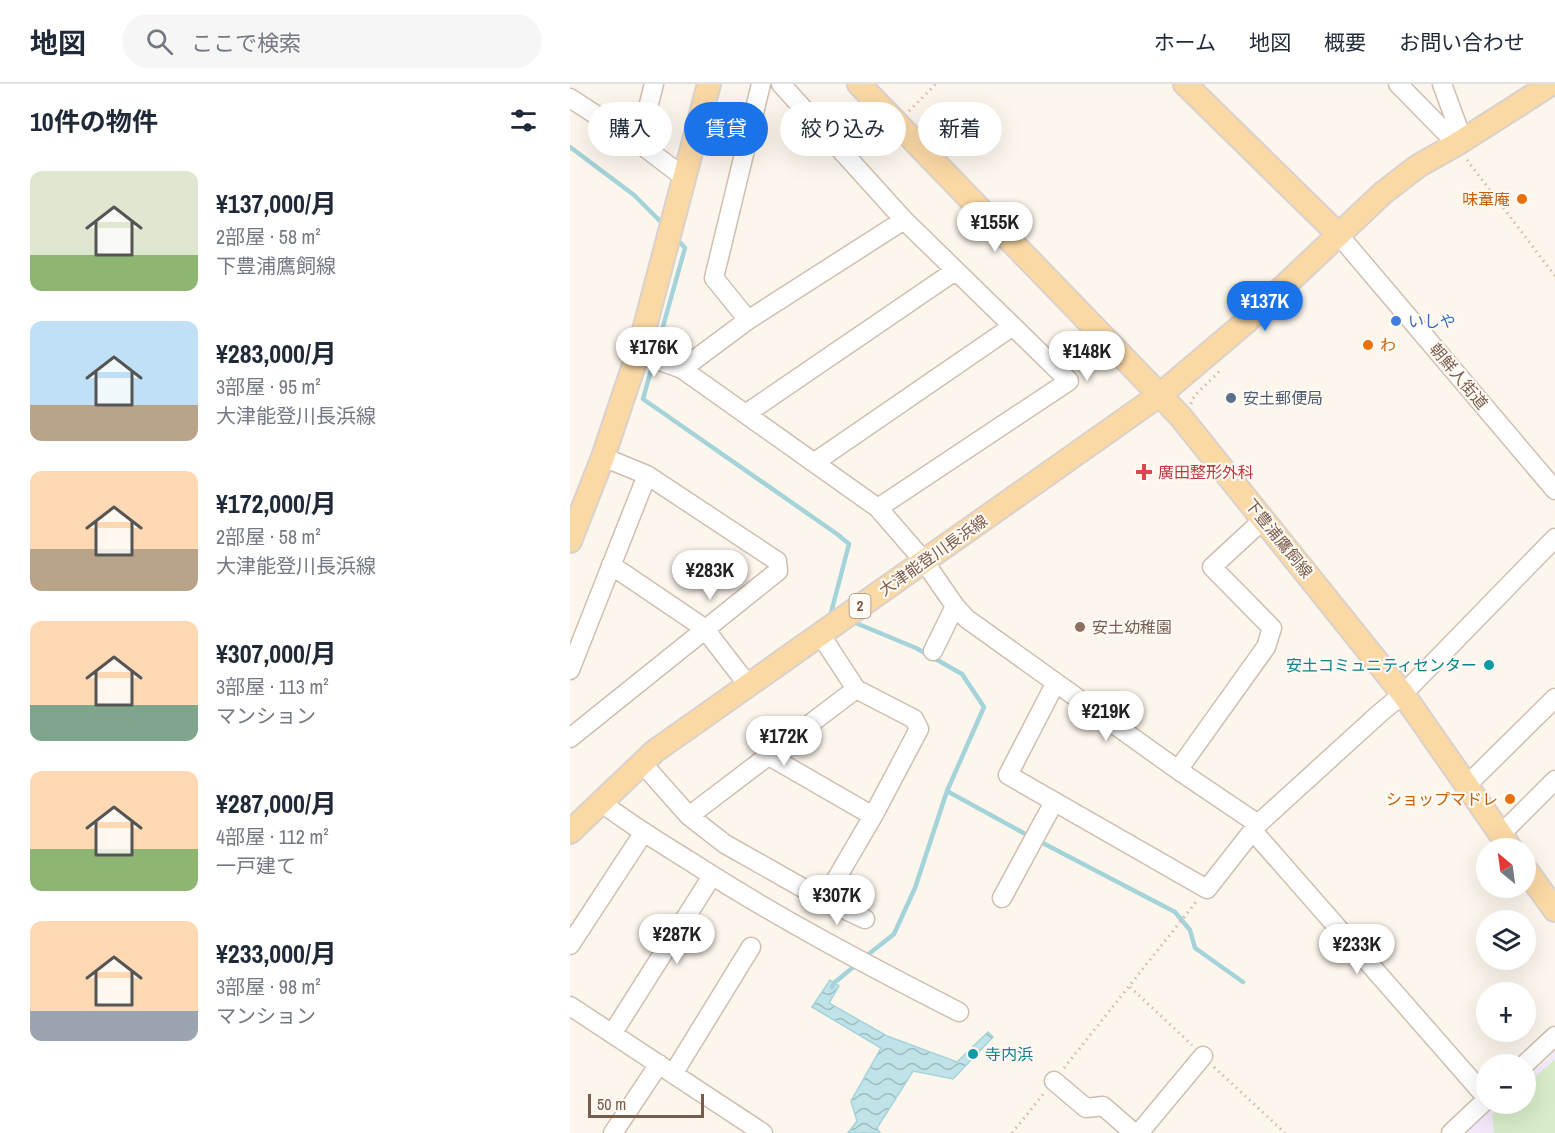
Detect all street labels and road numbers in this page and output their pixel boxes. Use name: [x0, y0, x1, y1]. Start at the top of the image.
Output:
street label: 朝鮮人街道: [1425, 338, 1493, 414]
street label: 下豊浦鷹飼線: [1240, 494, 1318, 582]
street label: 大津能登川長浜線: [874, 509, 992, 601]
road number: 2: [850, 594, 870, 618]

